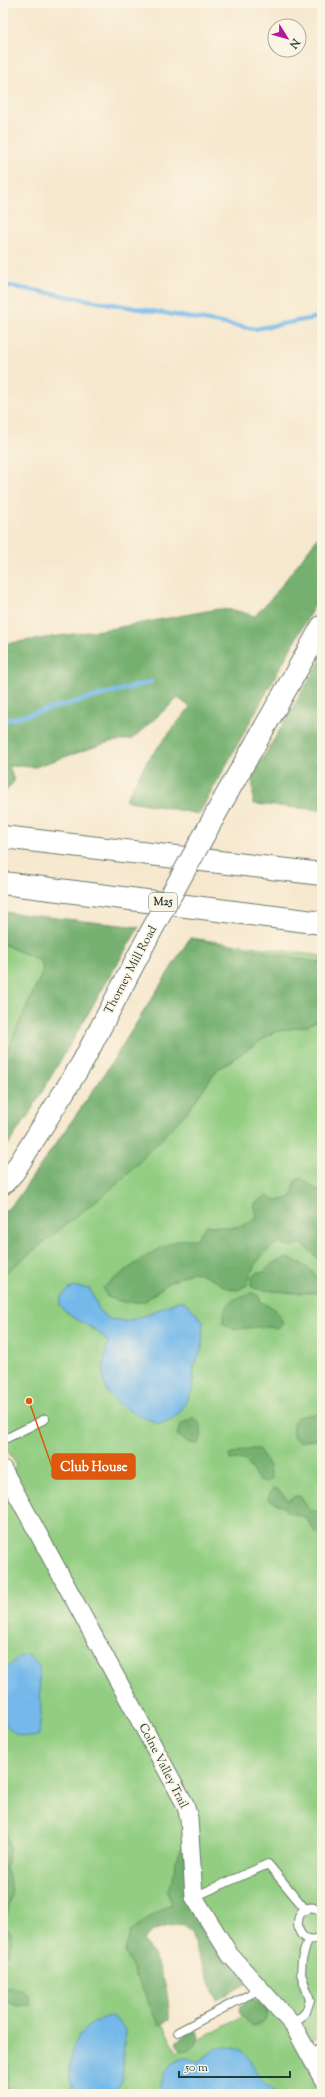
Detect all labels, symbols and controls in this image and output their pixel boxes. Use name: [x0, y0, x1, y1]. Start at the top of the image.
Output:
north arrow: [267, 18, 307, 58]
text: N: [285, 34, 304, 52]
road number: M25: [149, 893, 177, 911]
street label: Thorney Mill Road: [100, 922, 162, 1017]
callout: Club House: [52, 1454, 135, 1479]
text: Club House: [60, 1459, 128, 1477]
street label: Colne Valley Trail: [134, 1720, 193, 1812]
scale bar: [179, 2053, 290, 2079]
text: 50 m: [184, 2059, 208, 2077]

